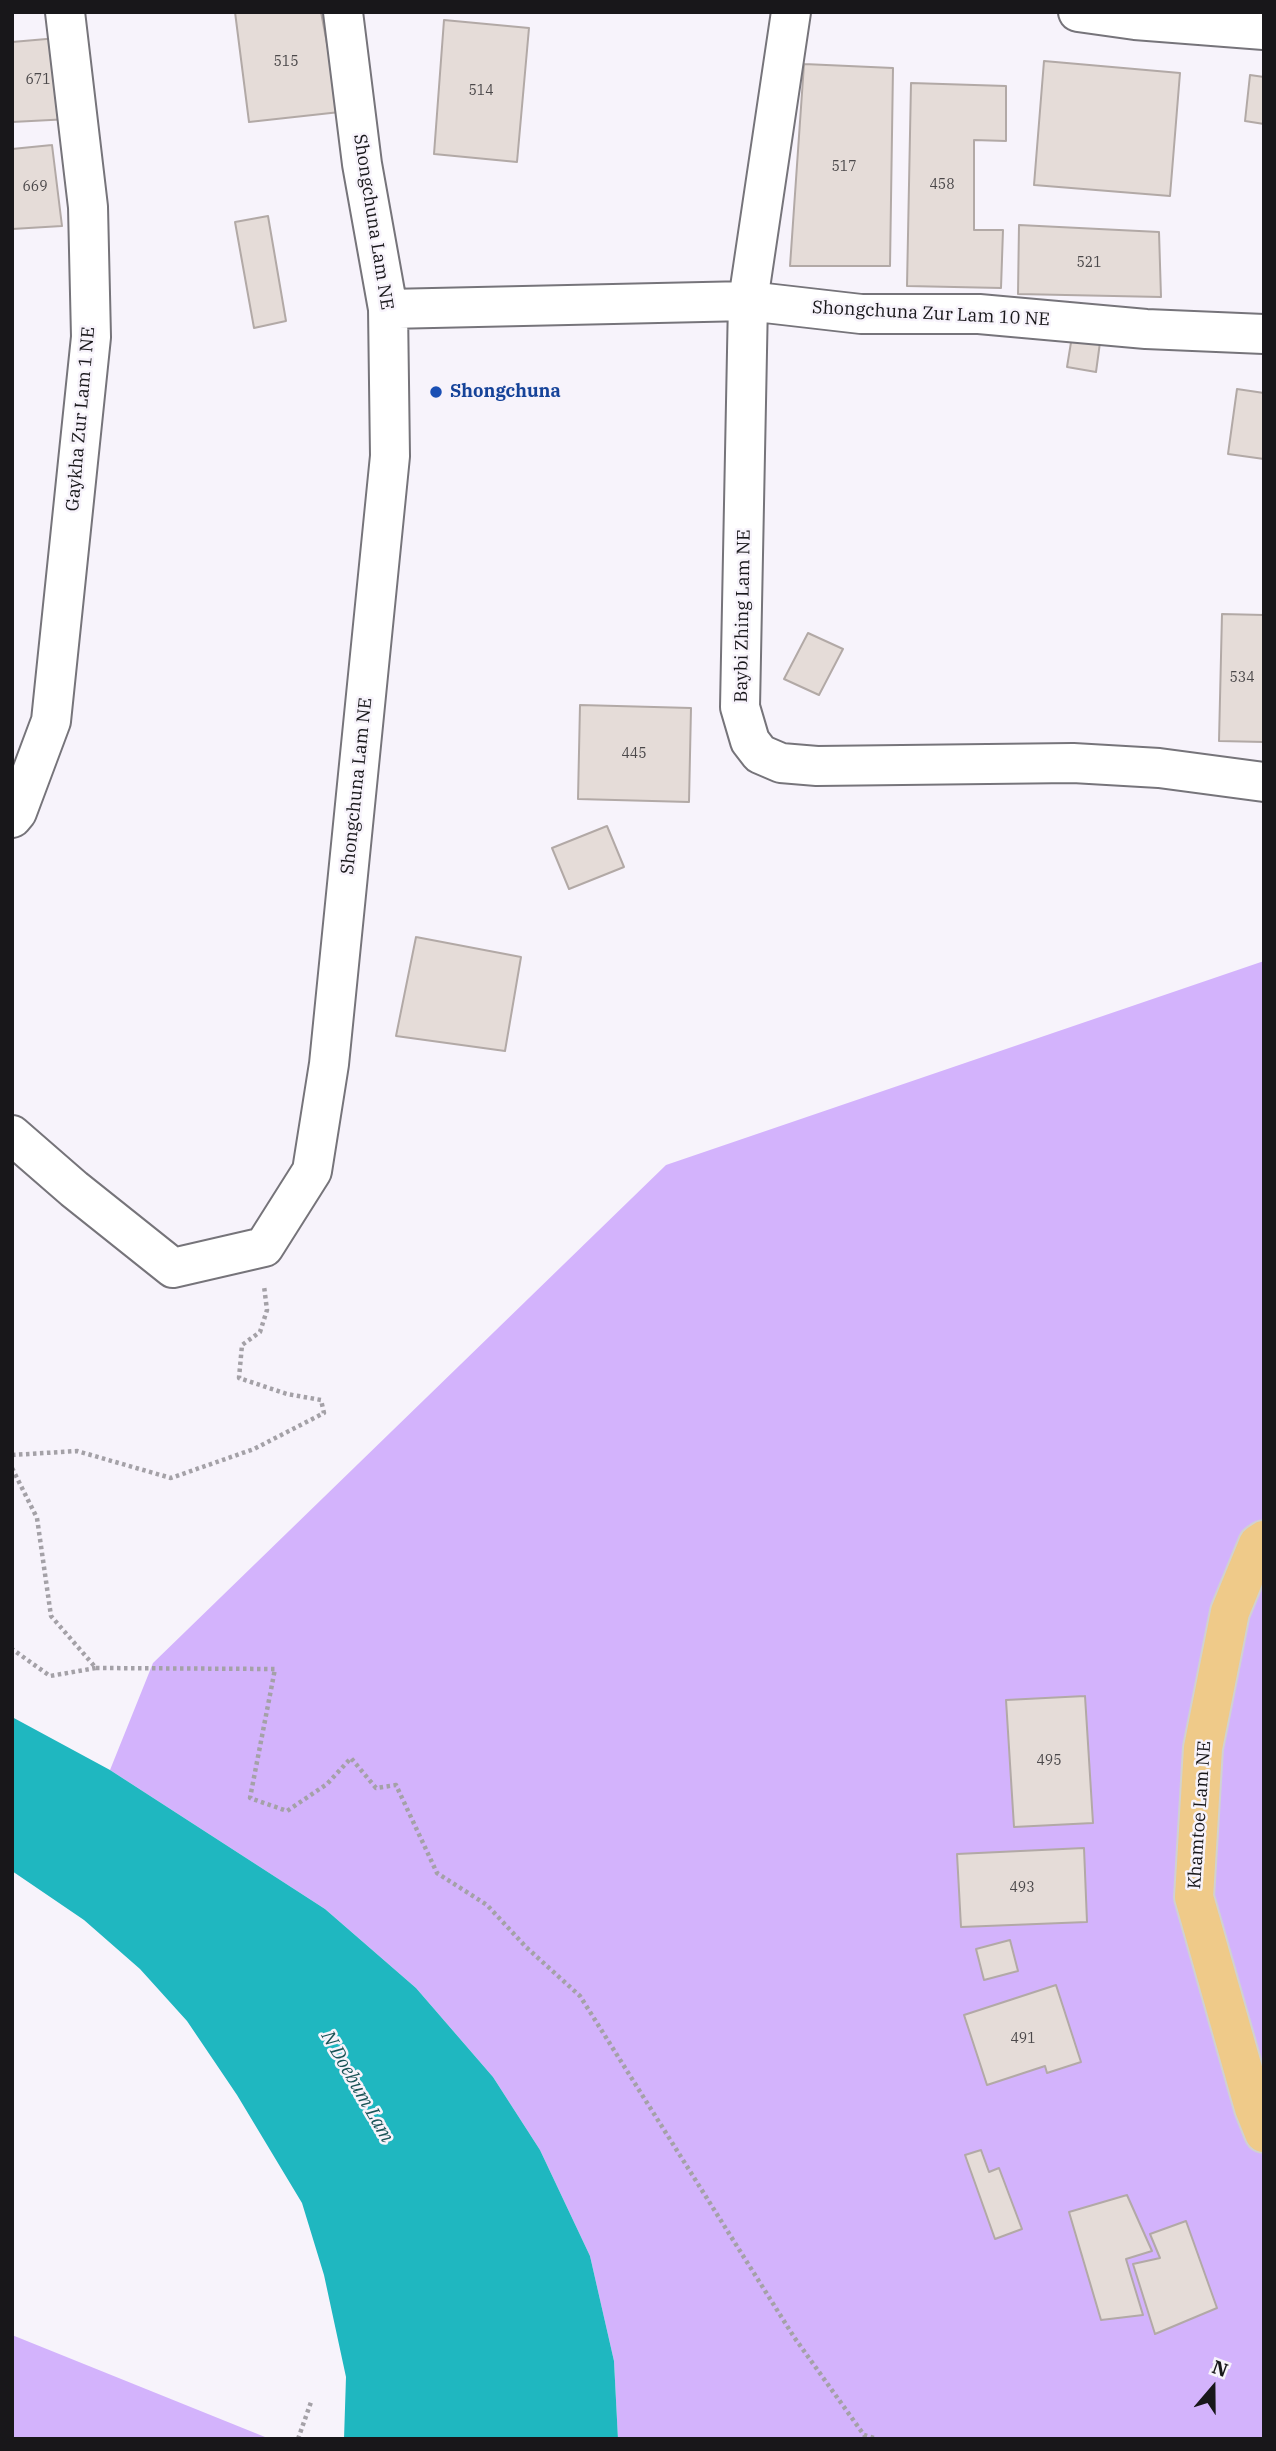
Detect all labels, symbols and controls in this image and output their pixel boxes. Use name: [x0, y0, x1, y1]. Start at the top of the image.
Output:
house number: 515: [273, 54, 299, 70]
house number: 671: [25, 72, 51, 88]
house number: 514: [468, 83, 494, 99]
street label: Shongchuna Lam NE: [348, 133, 398, 311]
house number: 517: [831, 159, 857, 175]
house number: 458: [929, 177, 955, 193]
house number: 669: [22, 179, 48, 195]
house number: 521: [1076, 255, 1102, 271]
street label: Shongchuna Zur Lam 10 NE: [812, 297, 1050, 331]
street label: Gaykha Zur Lam 1 NE: [62, 326, 100, 512]
place label: Shongchuna: [450, 381, 561, 403]
marker: Shongchuna: [428, 384, 444, 400]
street label: Baybi Zhing Lam NE: [731, 529, 755, 703]
house number: 534: [1229, 670, 1255, 686]
street label: Shongchuna Lam NE: [337, 697, 377, 875]
house number: 445: [621, 746, 647, 762]
street label: Khamtoe Lam NE: [1184, 1740, 1216, 1890]
house number: 495: [1036, 1753, 1062, 1769]
house number: 493: [1009, 1880, 1035, 1896]
water label: N Doebum Lam: [316, 2027, 398, 2147]
house number: 491: [1010, 2031, 1036, 2047]
north arrow: [1178, 2353, 1248, 2423]
text: N: [1209, 2354, 1231, 2382]

